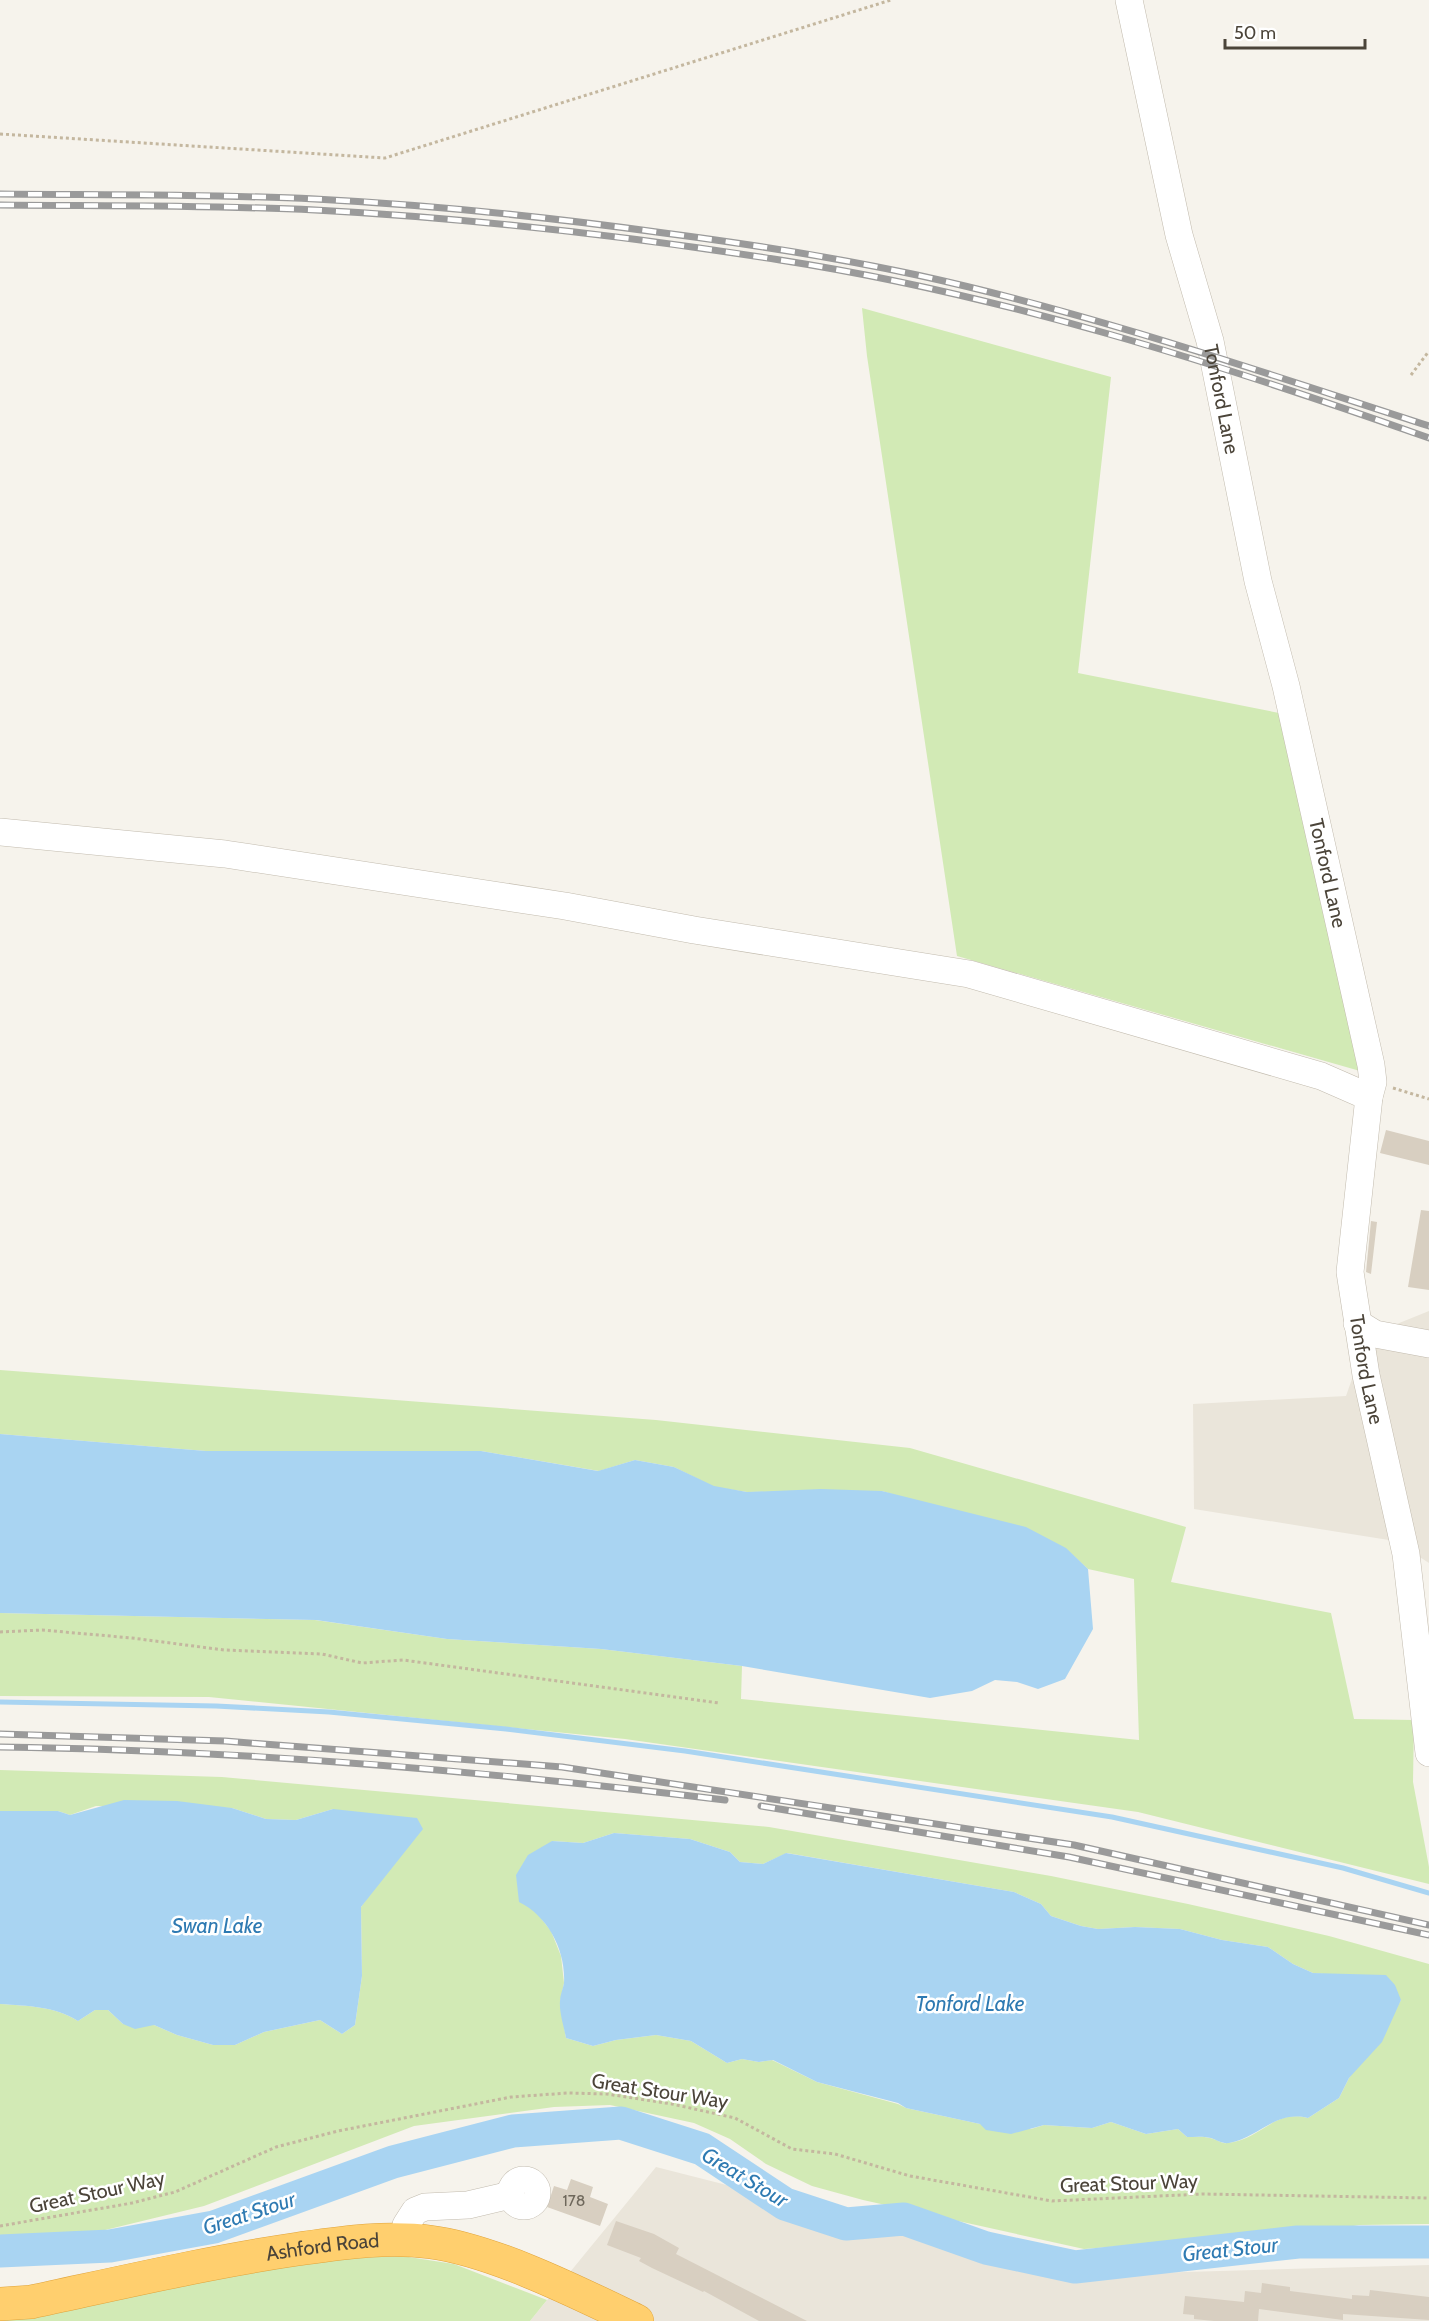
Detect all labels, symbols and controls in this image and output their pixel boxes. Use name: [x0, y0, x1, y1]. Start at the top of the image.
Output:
scale bar: [1225, 12, 1364, 50]
text: 50 m: [1234, 22, 1276, 44]
street label: Tonford Lane: [1199, 342, 1244, 456]
street label: Tonford Lane: [1304, 816, 1352, 930]
street label: Tonford Lane: [1345, 1313, 1389, 1427]
water label: Swan Lake: [172, 1913, 263, 1938]
water label: Tonford Lake: [916, 1991, 1025, 2016]
street label: Great Stour Way: [590, 2068, 730, 2114]
water label: Great Stour: [697, 2142, 794, 2213]
street label: Great Stour Way: [27, 2166, 167, 2218]
street label: Great Stour Way: [1060, 2169, 1198, 2197]
water label: Great Stour: [200, 2186, 300, 2240]
house number: 178: [563, 2191, 585, 2210]
street label: Ashford Road: [264, 2228, 380, 2266]
water label: Great Stour: [1181, 2231, 1280, 2266]

